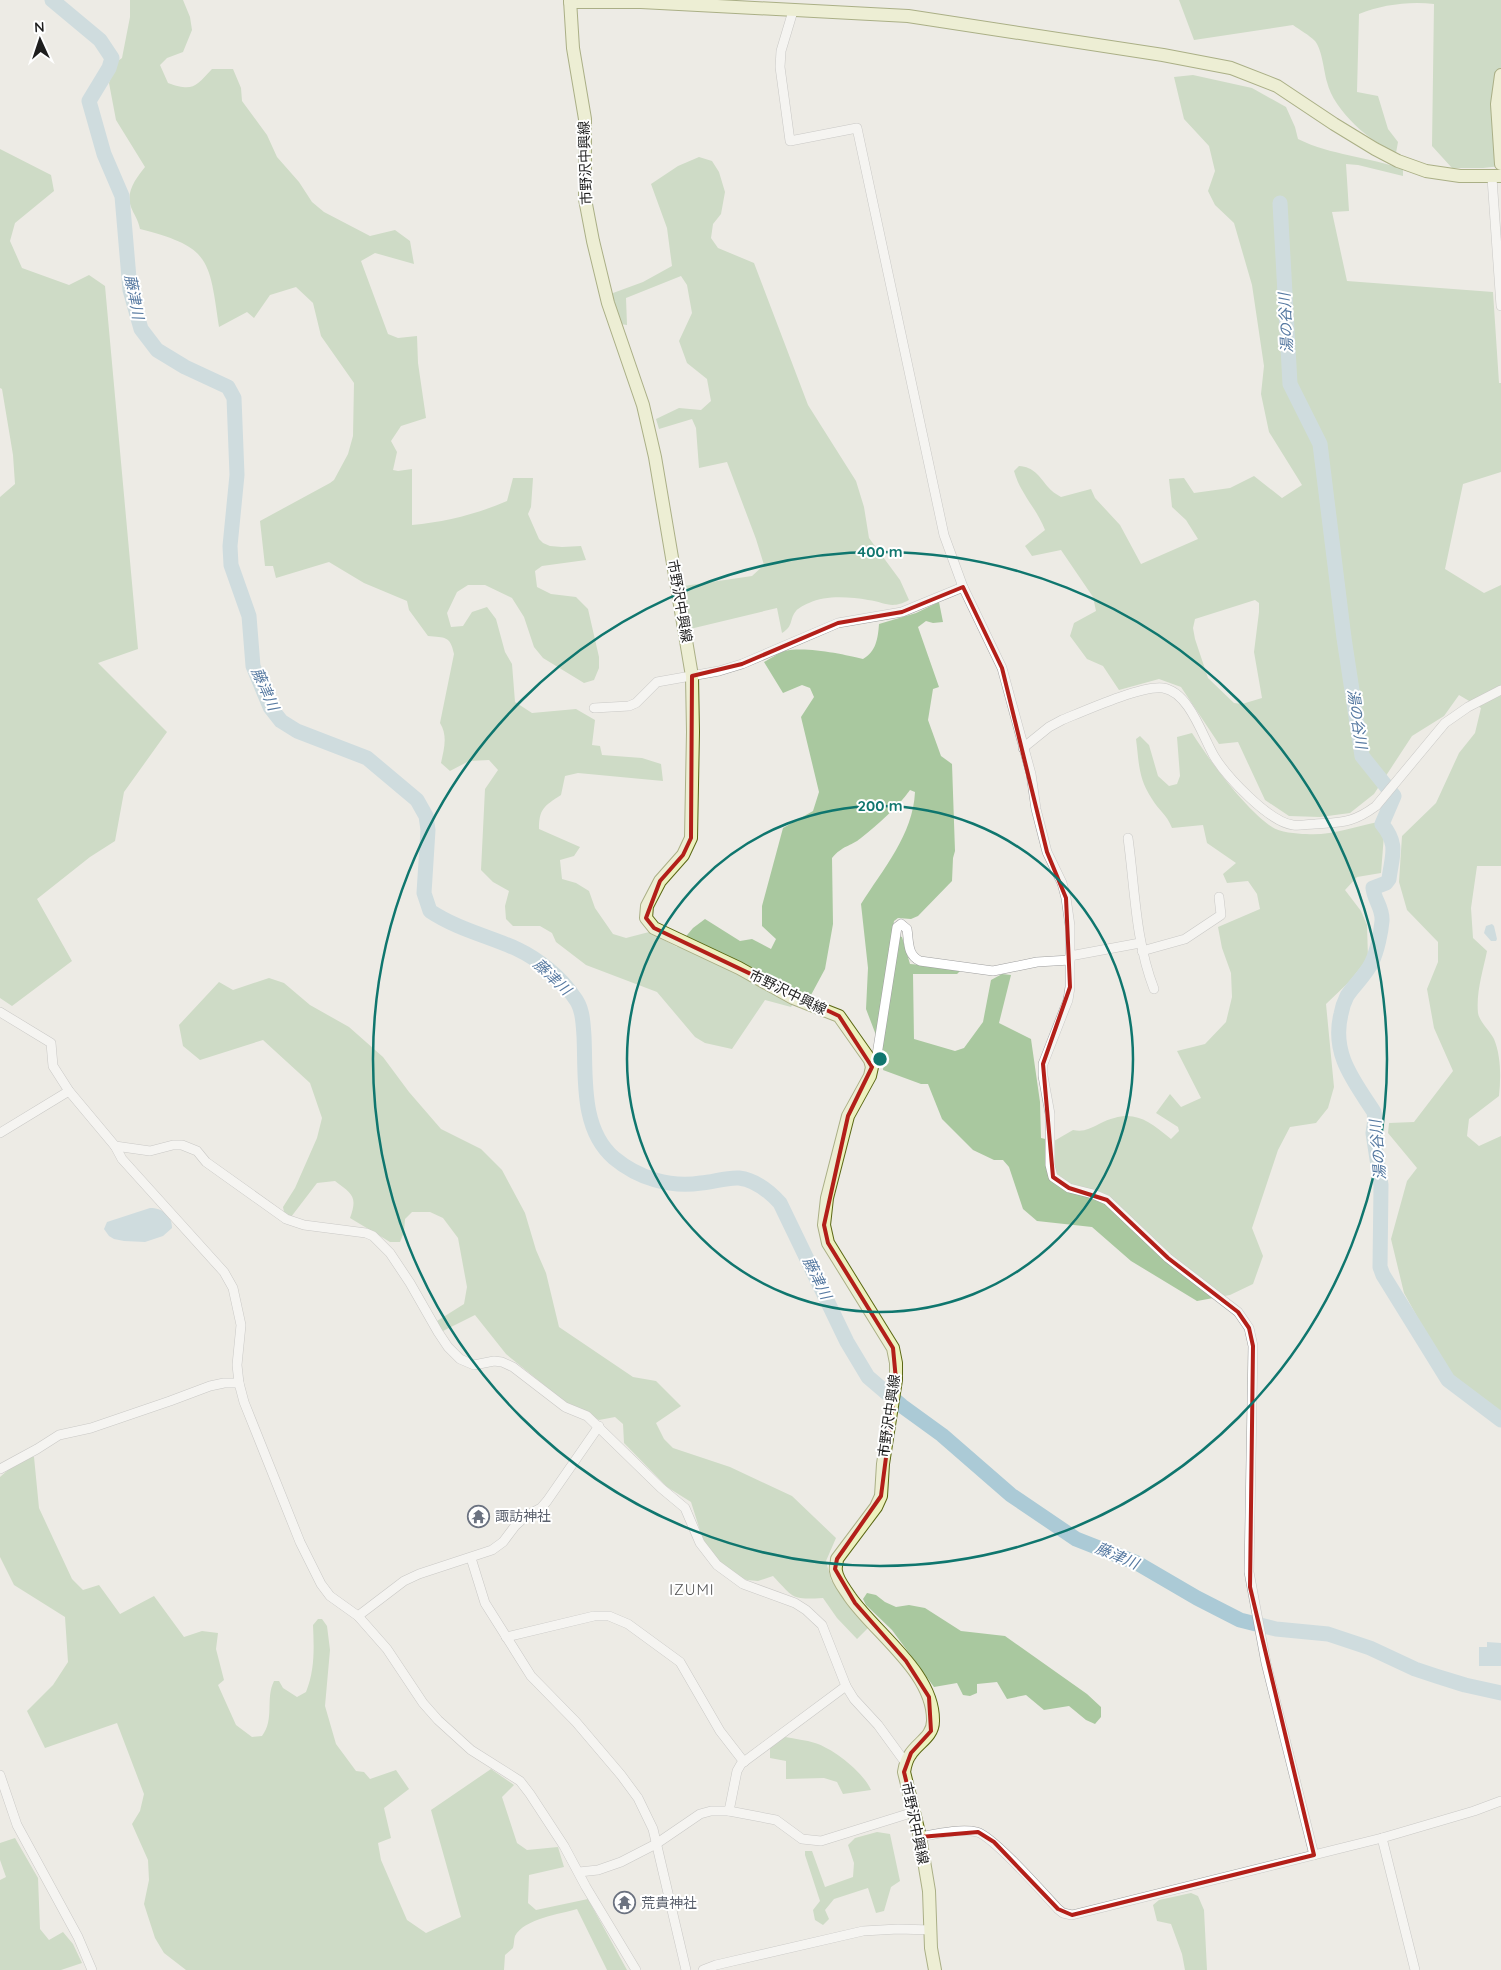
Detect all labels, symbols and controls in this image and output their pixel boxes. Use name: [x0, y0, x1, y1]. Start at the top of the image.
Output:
north arrow: [15, 15, 65, 65]
text: N: [34, 18, 45, 36]
street label: 市野沢中興線: [575, 121, 595, 205]
water label: 藤津川: [121, 273, 148, 323]
water label: 湯の谷川: [1274, 291, 1297, 353]
text: 400 m: [857, 542, 903, 561]
street label: 市野沢中興線: [664, 558, 696, 644]
water label: 藤津川: [248, 664, 284, 715]
water label: 湯の谷川: [1344, 688, 1371, 752]
text: 200 m: [858, 796, 903, 815]
water label: 藤津川: [529, 954, 577, 1000]
street label: 市野沢中興線: [746, 965, 830, 1019]
centre of rings: [871, 1050, 889, 1068]
water label: 湯の谷川: [1365, 1117, 1390, 1181]
water label: 藤津川: [799, 1253, 837, 1304]
street label: 市野沢中興線: [874, 1373, 904, 1459]
temple icon: 諏訪神社: [467, 1504, 491, 1528]
place label: 諏訪神社: [495, 1507, 551, 1525]
water label: 藤津川: [1093, 1538, 1143, 1574]
district label: IZUMI: [669, 1580, 715, 1599]
street label: 市野沢中興線: [897, 1780, 933, 1866]
temple icon: 荒貴神社: [613, 1891, 637, 1915]
place label: 荒貴神社: [641, 1894, 697, 1912]

